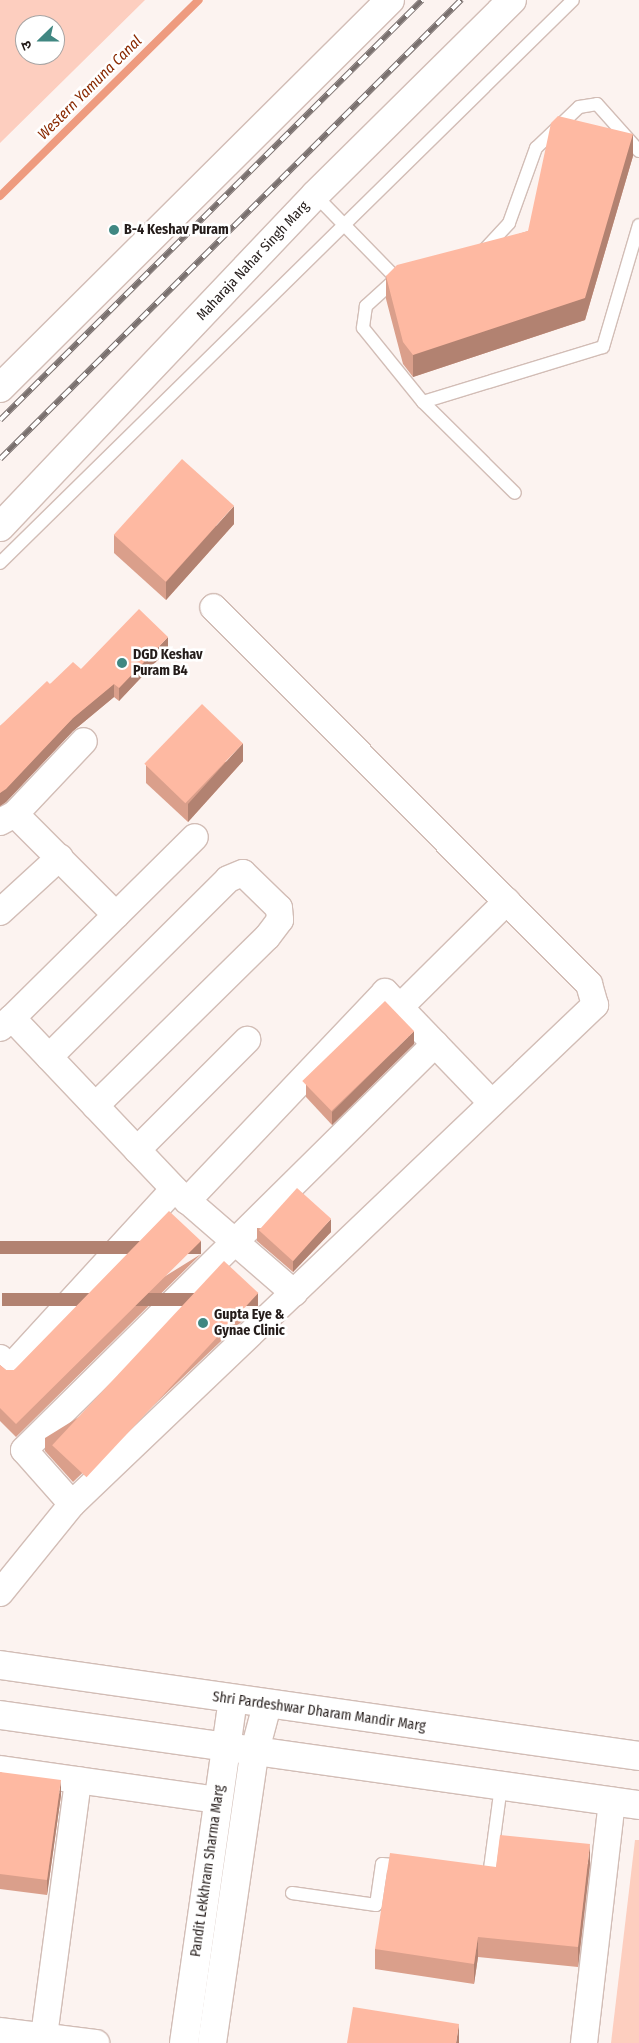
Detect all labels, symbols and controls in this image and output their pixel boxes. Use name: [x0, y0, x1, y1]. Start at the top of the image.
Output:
north arrow: [15, 15, 65, 65]
water label: Western Yamuna Canal: [34, 32, 146, 144]
text: उ: [17, 38, 36, 52]
street label: Maharaja Nahar Singh Marg: [193, 198, 313, 324]
place label: B-4 Keshav Puram: [124, 222, 229, 238]
marker: B-4 Keshav Puram: [108, 224, 120, 236]
place label: DGD Keshav Puram B4: [133, 647, 203, 680]
marker: DGD Keshav Puram B4: [115, 656, 129, 670]
place label: Gupta Eye & Gynae Clinic: [214, 1307, 285, 1340]
marker: Gupta Eye & Gynae Clinic: [196, 1316, 210, 1330]
street label: Shri Pardeshwar Dharam Mandir Marg: [211, 1689, 427, 1735]
street label: Pandit Lekkhram Sharma Marg: [188, 1784, 228, 1958]

